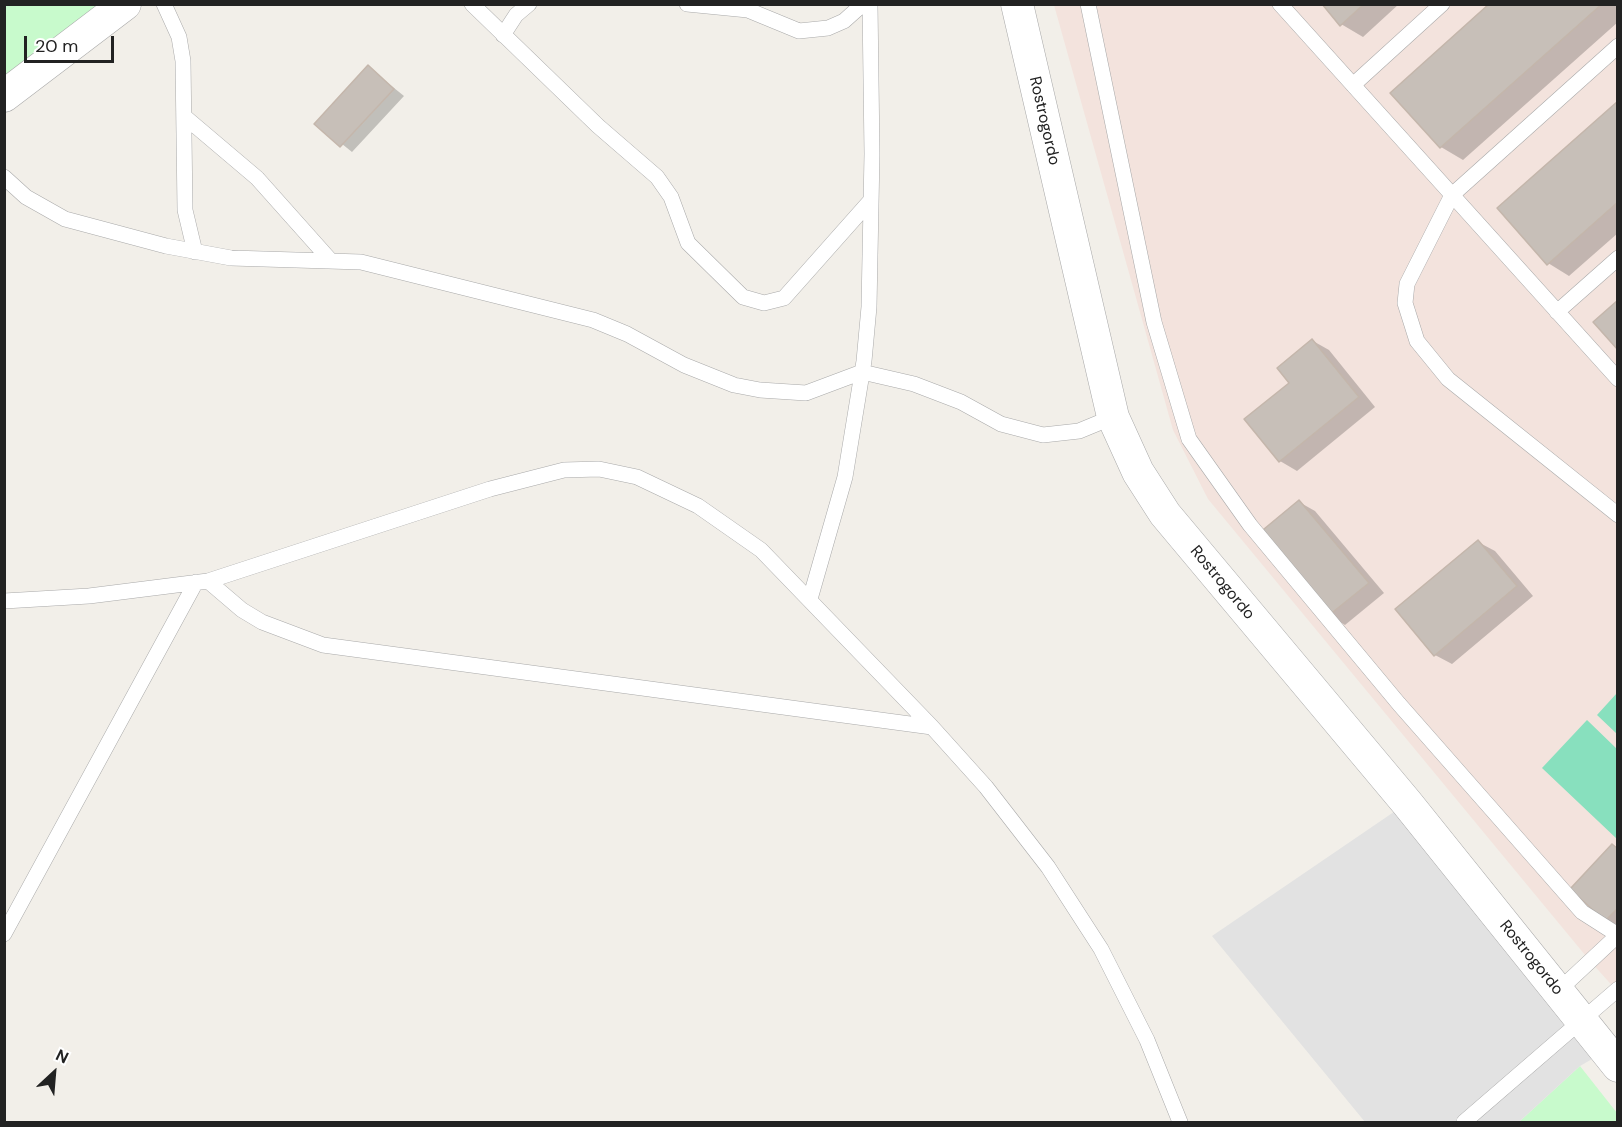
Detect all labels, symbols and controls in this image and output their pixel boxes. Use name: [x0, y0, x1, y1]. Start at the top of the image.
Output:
scale bar: [27, 24, 117, 62]
text: 20 m: [35, 34, 78, 58]
street label: Rostrogordo: [1024, 75, 1064, 167]
street label: Rostrogordo: [1186, 542, 1258, 624]
street label: Rostrogordo: [1495, 917, 1567, 999]
north arrow: [24, 1043, 84, 1103]
text: N: [52, 1044, 72, 1068]

